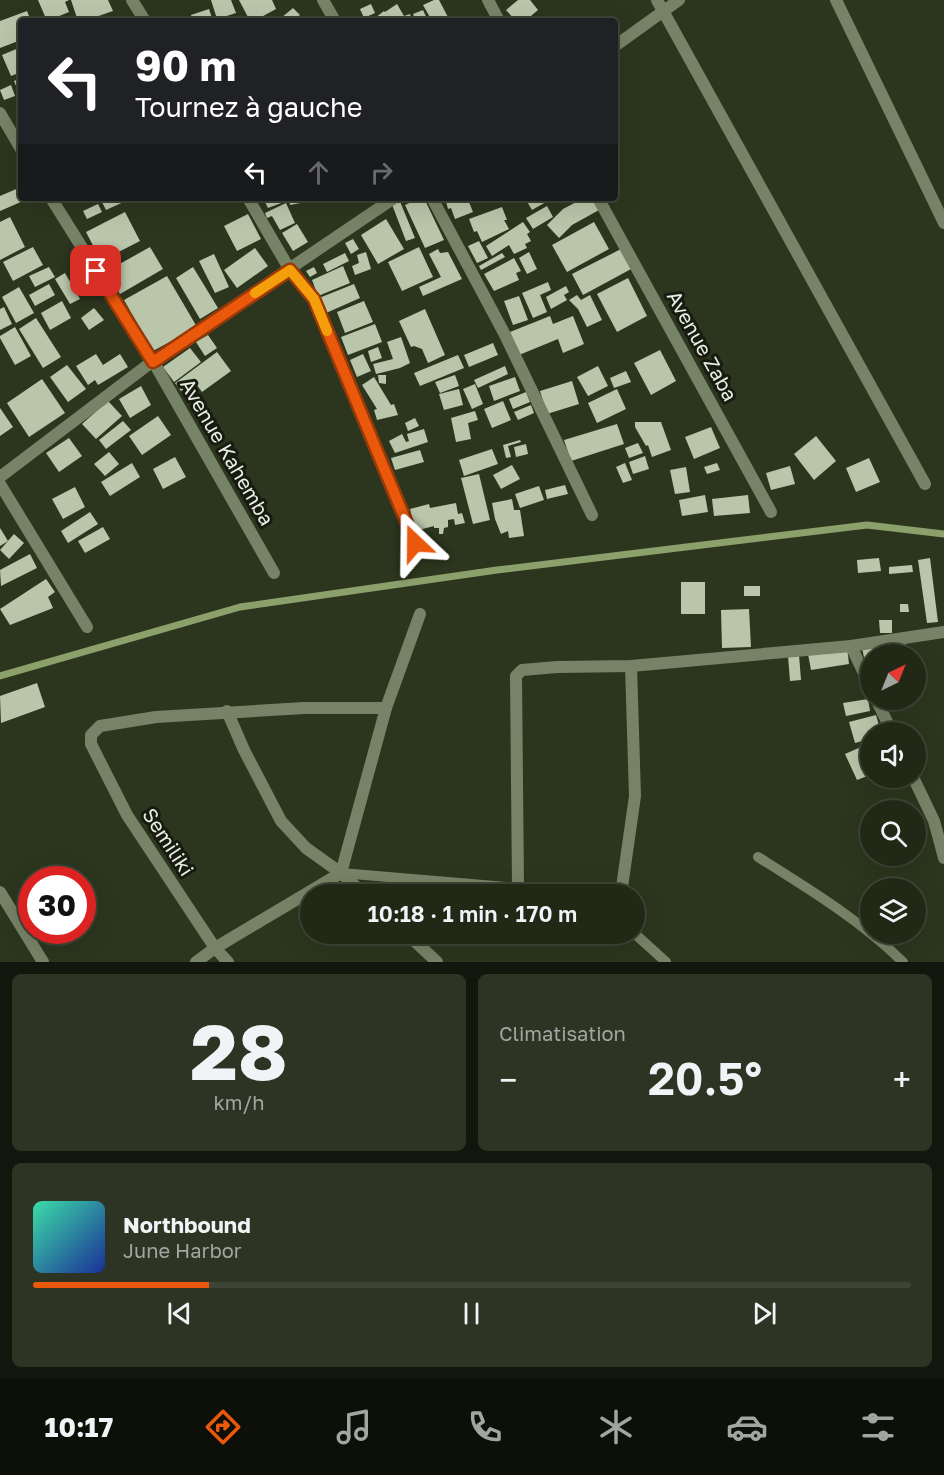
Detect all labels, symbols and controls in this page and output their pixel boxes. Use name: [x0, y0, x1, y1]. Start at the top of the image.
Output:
text: 90 m: [135, 40, 236, 90]
icon: left: [36, 42, 114, 120]
text: Tournez à gauche: [135, 91, 362, 123]
icon: left: [239, 156, 272, 189]
icon: ahead: [302, 156, 335, 189]
icon: right: [365, 156, 398, 189]
pin: [70, 245, 121, 296]
icon: arrive: [79, 254, 112, 287]
street label: Avenue Zaba: [663, 286, 743, 405]
street label: Avenue Kahemba: [176, 374, 280, 529]
position arrow: [383, 511, 447, 575]
north arrow: [860, 644, 926, 710]
map controls: [860, 644, 926, 944]
button: sound: [860, 722, 926, 788]
button: search: [860, 800, 926, 866]
street label: Semiliki: [138, 803, 200, 880]
speed limit sign: 30: [18, 866, 96, 944]
button: layers: [860, 878, 926, 944]
text: 10:18 · 1 min · 170 m: [368, 900, 577, 927]
text: 28: [190, 1004, 288, 1097]
text: Climatisation: [499, 1021, 626, 1045]
text: 20.5°: [648, 1051, 762, 1105]
text: −: [499, 1060, 517, 1099]
text: +: [893, 1060, 911, 1099]
text: km/h: [214, 1090, 264, 1114]
text: Northbound: [123, 1211, 251, 1238]
text: June Harbor: [123, 1238, 242, 1262]
icon: previous: [163, 1297, 196, 1330]
icon: pause: [455, 1297, 488, 1330]
icon: next: [748, 1297, 781, 1330]
icon: directions: [202, 1406, 244, 1448]
icon: music: [333, 1406, 375, 1448]
icon: phone: [464, 1406, 506, 1448]
icon: climate: [595, 1406, 637, 1448]
icon: car: [726, 1406, 768, 1448]
icon: filters: [857, 1406, 899, 1448]
text: 10:17: [45, 1411, 113, 1443]

